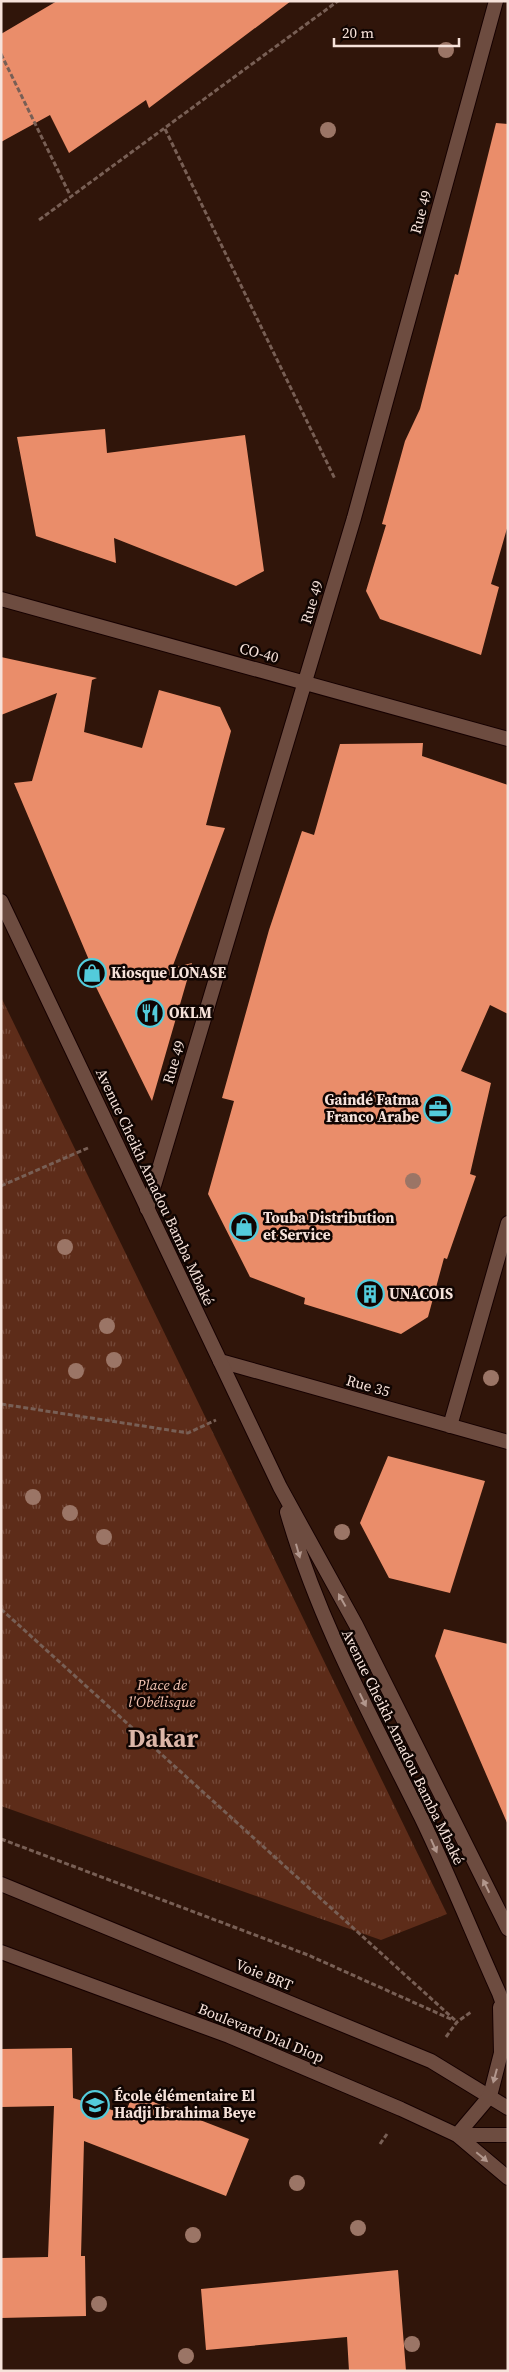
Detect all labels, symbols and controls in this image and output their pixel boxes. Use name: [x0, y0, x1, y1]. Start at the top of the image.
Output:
scale bar: [334, 15, 459, 47]
text: 20 m: [342, 22, 374, 43]
street label: Rue 49: [405, 188, 436, 236]
street label: Rue 49: [295, 578, 328, 626]
street label: CO-40: [237, 637, 281, 668]
shop icon: Kiosque LONASE: [77, 958, 107, 988]
place label: Kiosque LONASE: [111, 962, 226, 983]
restaurant icon: OKLM: [135, 998, 165, 1028]
place label: OKLM: [169, 1002, 212, 1023]
street label: Rue 49: [157, 1038, 190, 1086]
street label: Avenue Cheikh Amadou Bamba Mbaké: [91, 1065, 220, 1309]
place label: Gaindé Fatma Franco Arabe: [324, 1089, 420, 1127]
office icon: Gaindé Fatma Franco Arabe: [423, 1094, 453, 1124]
place label: Touba Distribution et Service: [263, 1207, 394, 1245]
shop icon: Touba Distribution et Service: [229, 1212, 259, 1242]
building icon: UNACOIS: [355, 1279, 385, 1309]
place label: UNACOIS: [389, 1283, 453, 1304]
street label: Rue 35: [344, 1369, 392, 1402]
one-way arrow: [295, 1544, 303, 1559]
one-way arrow: [338, 1593, 347, 1607]
street label: Avenue Cheikh Amadou Bamba Mbaké: [337, 1625, 470, 1868]
park label: Place de l'Obélisque: [128, 1674, 196, 1712]
one-way arrow: [359, 1693, 367, 1707]
district label: Dakar: [128, 1721, 199, 1755]
one-way arrow: [430, 1839, 438, 1853]
one-way arrow: [482, 1879, 490, 1893]
street label: Voie BRT: [232, 1953, 296, 1996]
street label: Boulevard Dial Diop: [195, 1998, 327, 2067]
one-way arrow: [491, 2069, 499, 2084]
place label: École élémentaire El Hadji Ibrahima Beye: [114, 2085, 256, 2123]
school or university icon: École élémentaire El Hadji Ibrahima Beye: [80, 2090, 110, 2120]
one-way arrow: [475, 2151, 488, 2162]

